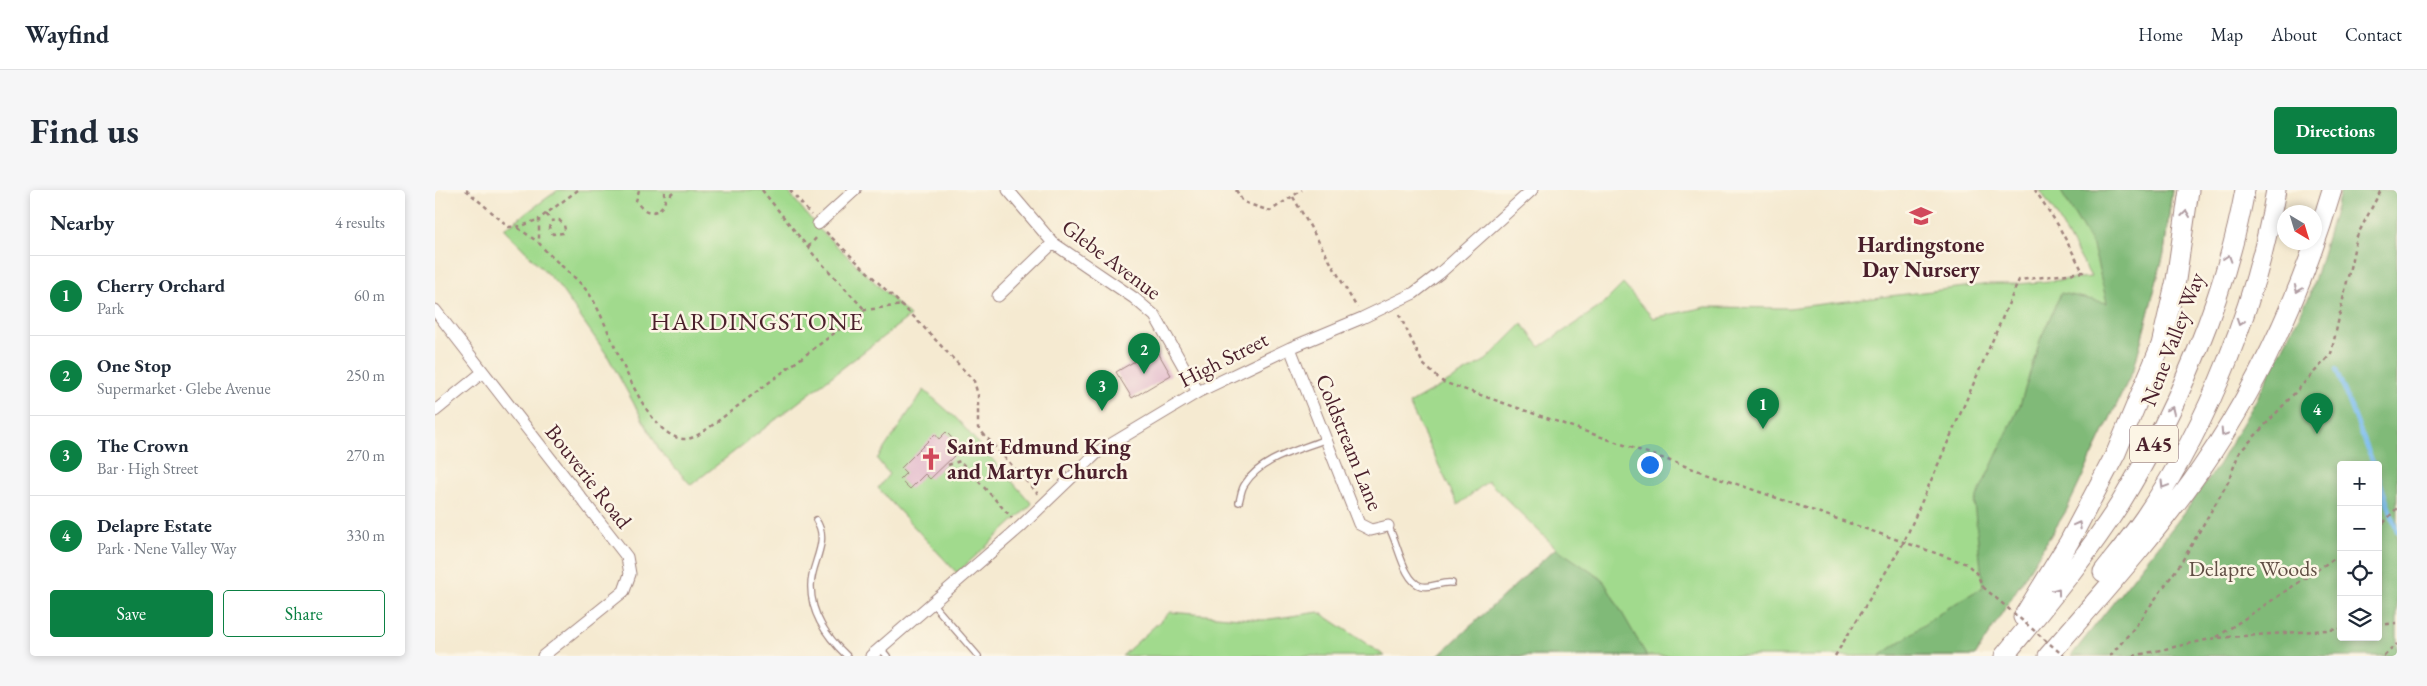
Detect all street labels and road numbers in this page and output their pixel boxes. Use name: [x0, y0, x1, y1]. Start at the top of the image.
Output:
street label: Glebe Avenue: [1056, 213, 1168, 307]
street label: Nene Valley Way: [2134, 268, 2211, 410]
street label: High Street: [1173, 325, 1273, 394]
street label: Coldstream Lane: [1309, 370, 1390, 515]
street label: Bouverie Road: [539, 418, 639, 535]
road number: A45: [2130, 425, 2178, 462]

